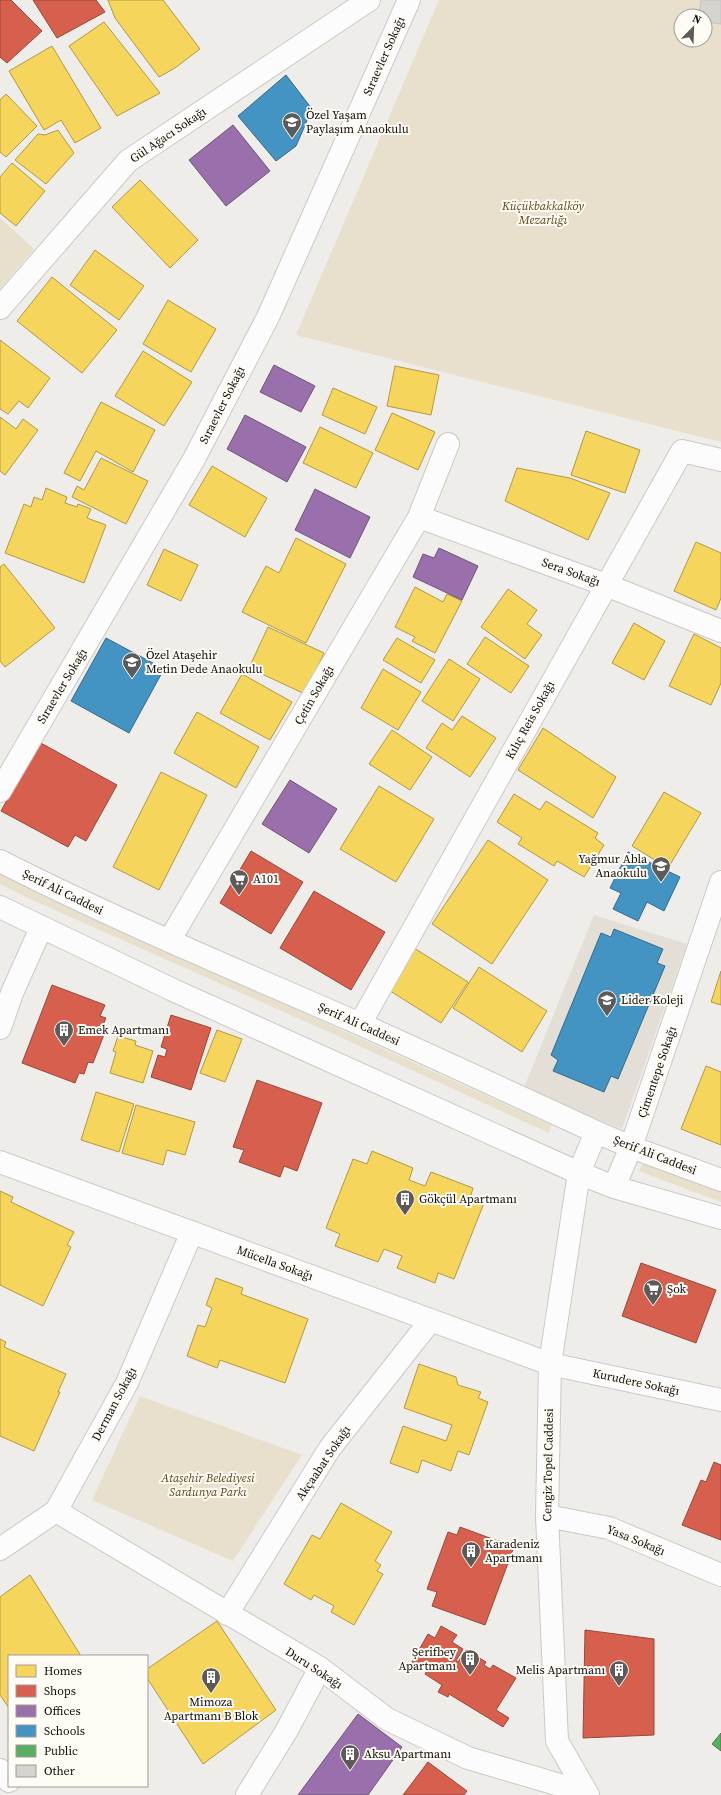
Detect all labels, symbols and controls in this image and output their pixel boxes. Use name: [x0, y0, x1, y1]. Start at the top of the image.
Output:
north arrow: [673, 8, 713, 48]
text: N: [690, 11, 703, 28]
street label: Sıraevler Sokağı: [359, 13, 409, 98]
street label: Gül Ağacı Sokağı: [127, 103, 210, 166]
place label: Özel Yaşam Paylaşım Anaokulu: [306, 107, 409, 137]
school or university icon: Özel Yaşam Paylaşım Anaokulu: [281, 111, 303, 139]
park label: Küçükbakkalköy Mezarlığı: [501, 198, 584, 228]
street label: Sıraevler Sokağı: [196, 363, 249, 447]
street label: Sera Sokağı: [540, 554, 603, 590]
street label: Sıraevler Sokağı: [33, 645, 91, 727]
place label: Özel Ataşehir Metin Dede Anaokulu: [146, 647, 262, 677]
school or university icon: Özel Ataşehir Metin Dede Anaokulu: [121, 651, 143, 679]
street label: Çetin Sokağı: [291, 662, 338, 728]
street label: Kılıç Reis Sokağı: [502, 677, 558, 762]
place label: Yağmur Abla Anaokulu: [578, 851, 648, 881]
school or university icon: Yağmur Abla Anaokulu: [650, 855, 672, 883]
street label: Şerif Ali Caddesi: [20, 866, 106, 919]
supermarket icon: A101: [228, 868, 250, 896]
place label: A101: [253, 871, 279, 887]
school or university icon: Lider Koleji: [596, 989, 618, 1017]
place label: Lider Koleji: [621, 992, 684, 1008]
street label: Şerif Ali Caddesi: [316, 999, 403, 1049]
building icon: Emek Apartmanı: [53, 1019, 75, 1047]
place label: Emek Apartmanı: [78, 1022, 169, 1038]
street label: Çimentepe Sokağı: [634, 1024, 680, 1120]
street label: Şerif Ali Caddesi: [611, 1132, 699, 1178]
building icon: Gökçül Apartmanı: [394, 1188, 416, 1216]
place label: Gökçül Apartmanı: [419, 1191, 517, 1207]
street label: Mücella Sokağı: [235, 1242, 316, 1284]
supermarket icon: Şok: [642, 1278, 664, 1306]
place label: Şok: [667, 1281, 687, 1297]
street label: Derman Sokağı: [88, 1364, 140, 1444]
street label: Kurudere Sokağı: [591, 1365, 681, 1399]
street label: Cengiz Topel Caddesi: [539, 1408, 557, 1522]
street label: Akçaabat Sokağı: [292, 1422, 354, 1504]
park label: Ataşehir Belediyesi Sardunya Parkı: [160, 1470, 255, 1500]
street label: Yasa Sokağı: [604, 1521, 668, 1559]
place label: Karadeniz Apartmanı: [485, 1536, 543, 1566]
building icon: Karadeniz Apartmanı: [460, 1540, 482, 1568]
street label: Duru Sokağı: [282, 1643, 346, 1693]
place label: Şerifbey Apartmanı: [398, 1644, 457, 1674]
building icon: Şerifbey Apartmanı: [459, 1648, 481, 1676]
legend: [8, 1655, 148, 1787]
building icon: Melis Apartmanı: [608, 1659, 630, 1687]
place label: Melis Apartmanı: [516, 1662, 605, 1678]
text: Homes: [44, 1663, 82, 1679]
building icon: Mimoza Apartmanı B Blok: [200, 1666, 222, 1694]
text: Shops: [44, 1683, 76, 1699]
place label: Mimoza Apartmanı B Blok: [164, 1694, 259, 1724]
text: Offices: [44, 1703, 81, 1719]
text: Schools: [44, 1723, 85, 1739]
text: Public: [44, 1743, 78, 1759]
building icon: Aksu Apartmanı: [339, 1743, 361, 1771]
place label: Aksu Apartmanı: [364, 1746, 451, 1762]
text: Other: [44, 1763, 75, 1779]

